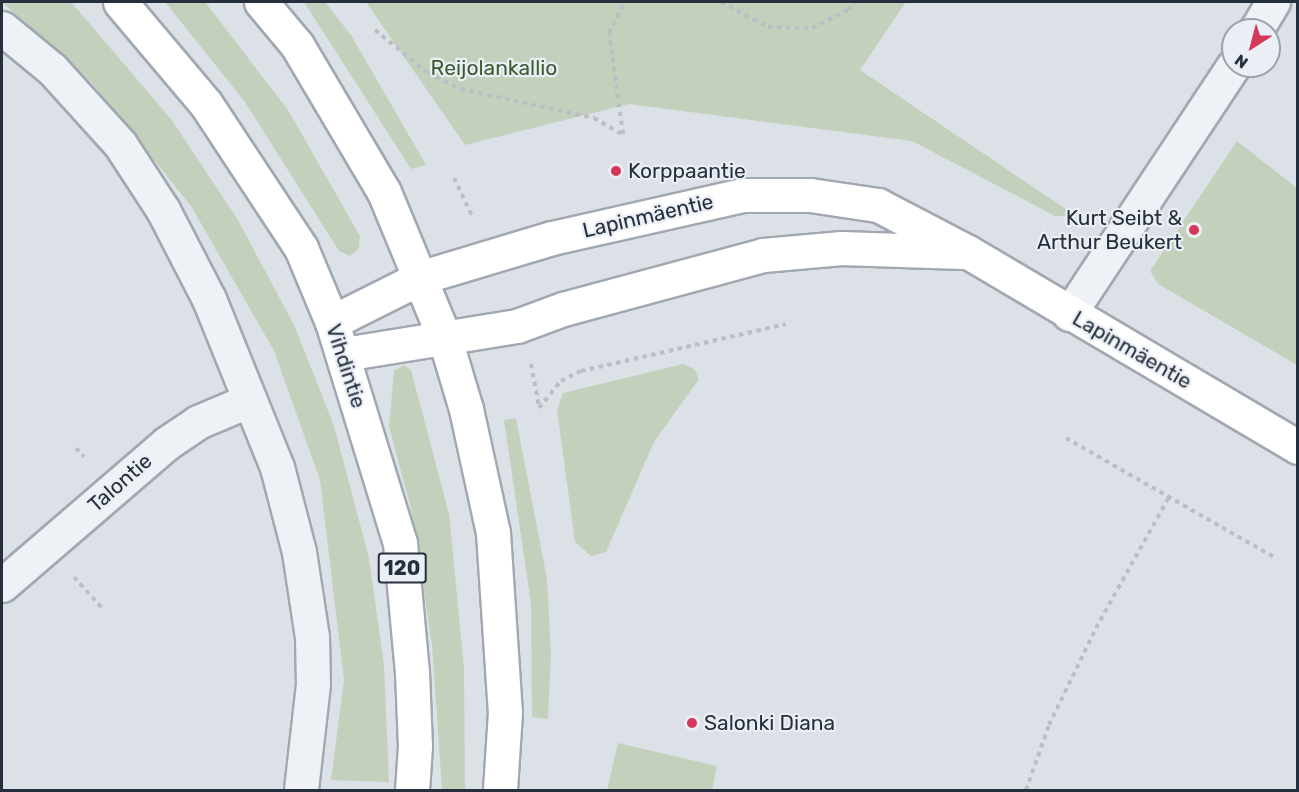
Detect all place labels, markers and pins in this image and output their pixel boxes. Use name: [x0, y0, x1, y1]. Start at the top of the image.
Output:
place label: Korppaantie: [628, 158, 746, 184]
marker: Korppaantie: [609, 164, 623, 178]
place label: Kurt Seibt & Arthur Beukert: [1036, 205, 1182, 255]
marker: Kurt Seibt & Arthur Beukert: [1187, 223, 1201, 237]
place label: Salonki Diana: [704, 710, 835, 736]
marker: Salonki Diana: [685, 716, 699, 730]

